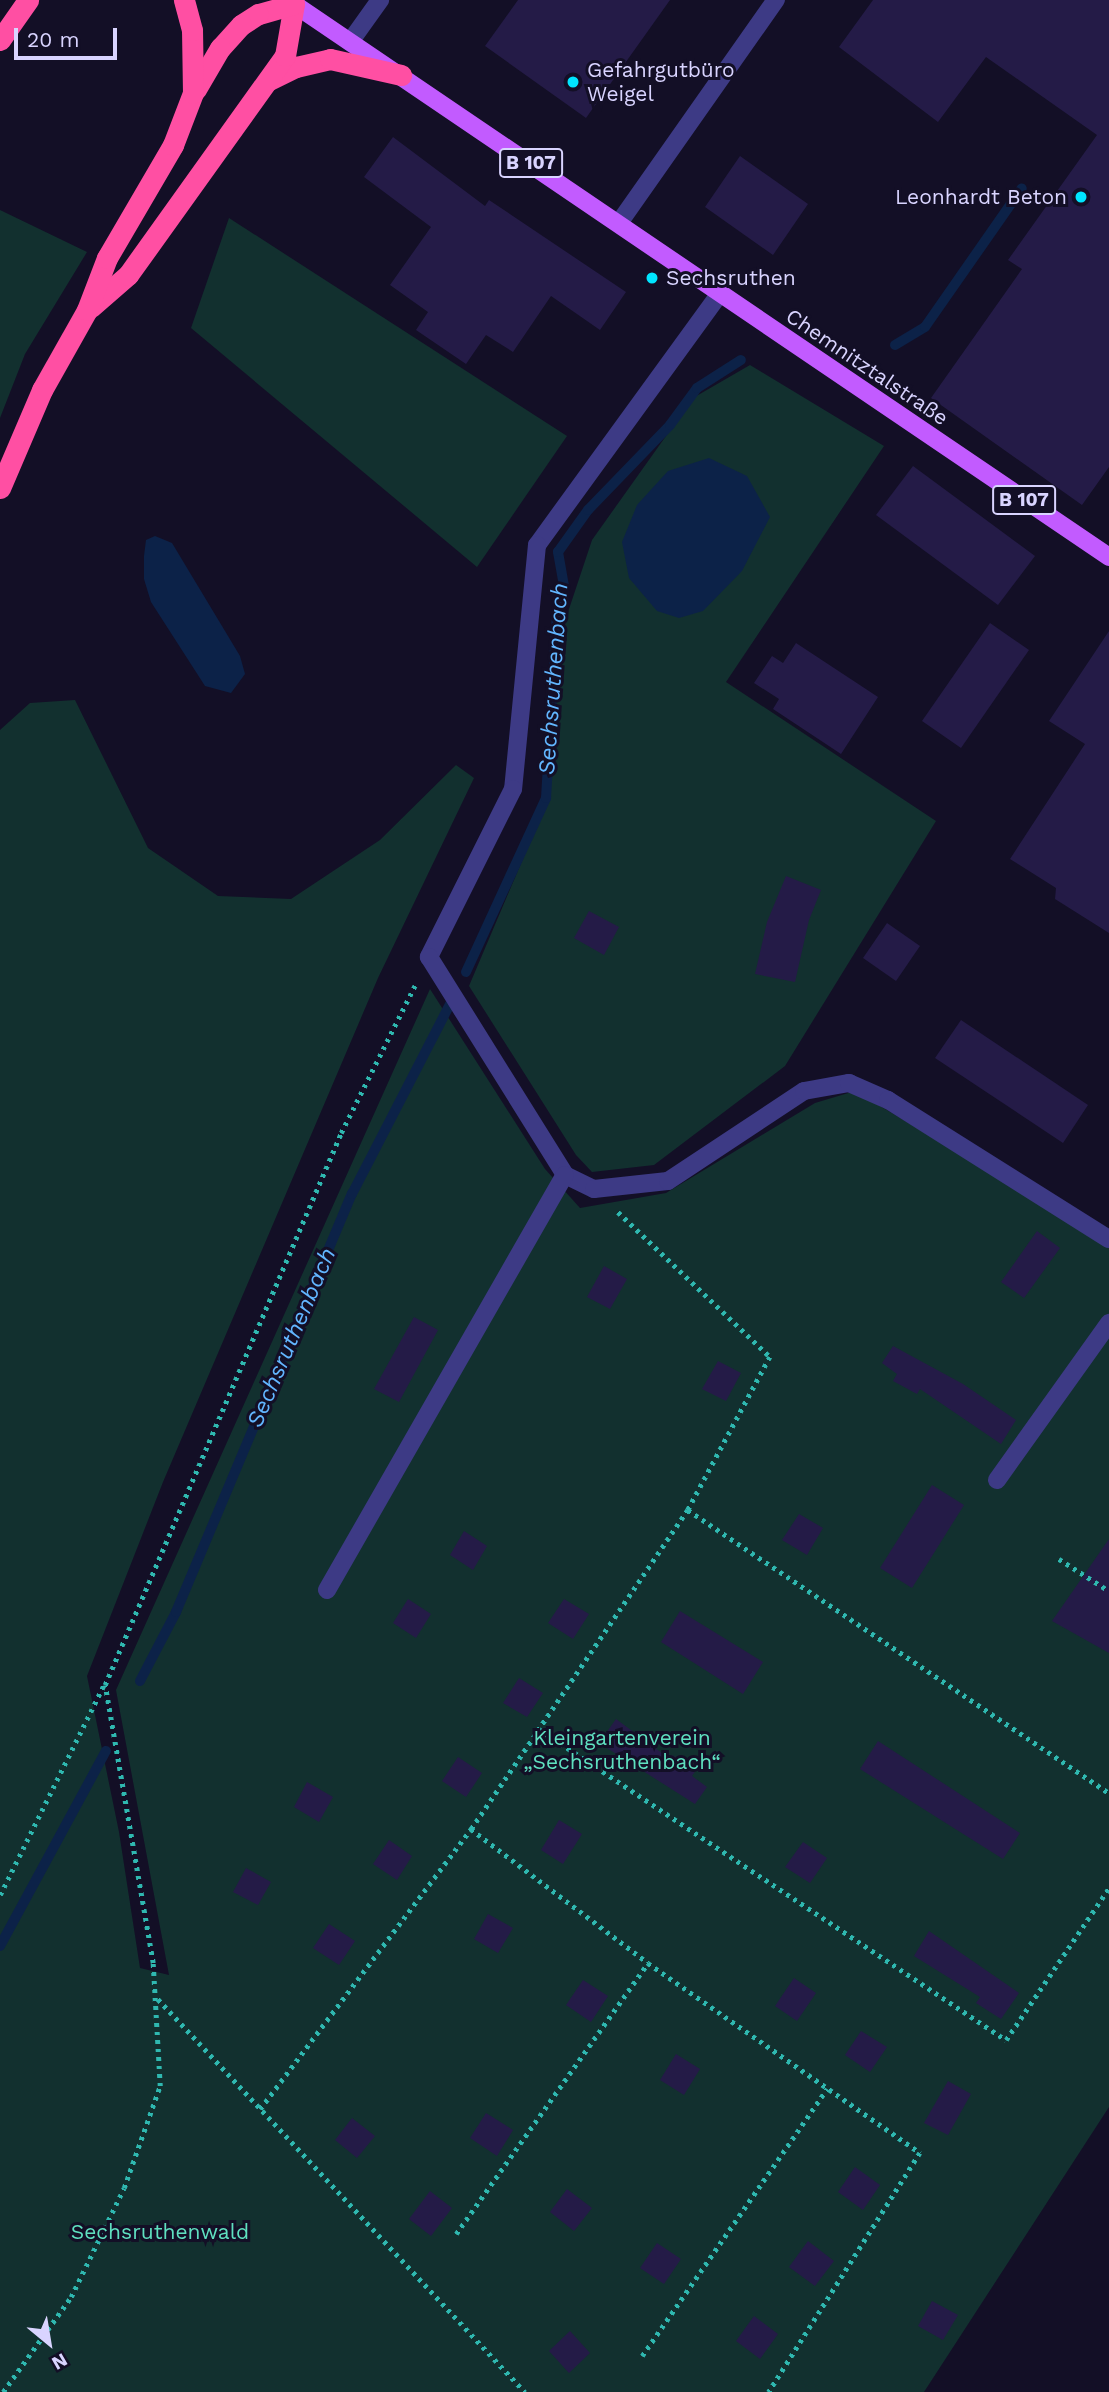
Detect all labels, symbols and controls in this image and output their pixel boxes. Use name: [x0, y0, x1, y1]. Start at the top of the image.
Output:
scale bar: [18, 14, 121, 58]
text: 20 m: [27, 27, 79, 52]
place label: Gefahrgutbüro Weigel: [587, 57, 735, 107]
marker: Gefahrgutbüro Weigel: [565, 74, 581, 90]
road number: B 107: [498, 148, 564, 178]
place label: Leonhardt Beton: [895, 184, 1067, 210]
marker: Leonhardt Beton: [1073, 189, 1089, 205]
place label: Sechsruthen: [666, 265, 796, 291]
marker: Sechsruthen: [644, 270, 660, 286]
street label: Chemnitztalstraße: [781, 303, 953, 431]
road number: B 107: [991, 485, 1057, 516]
water label: Sechsruthenbach: [534, 582, 574, 776]
water label: Sechsruthenbach: [242, 1244, 342, 1432]
park label: Kleingartenverein „Sechsruthenbach“: [523, 1725, 721, 1775]
park label: Sechsruthenwald: [71, 2219, 249, 2245]
north arrow: [14, 2308, 84, 2378]
text: N: [48, 2348, 72, 2375]

